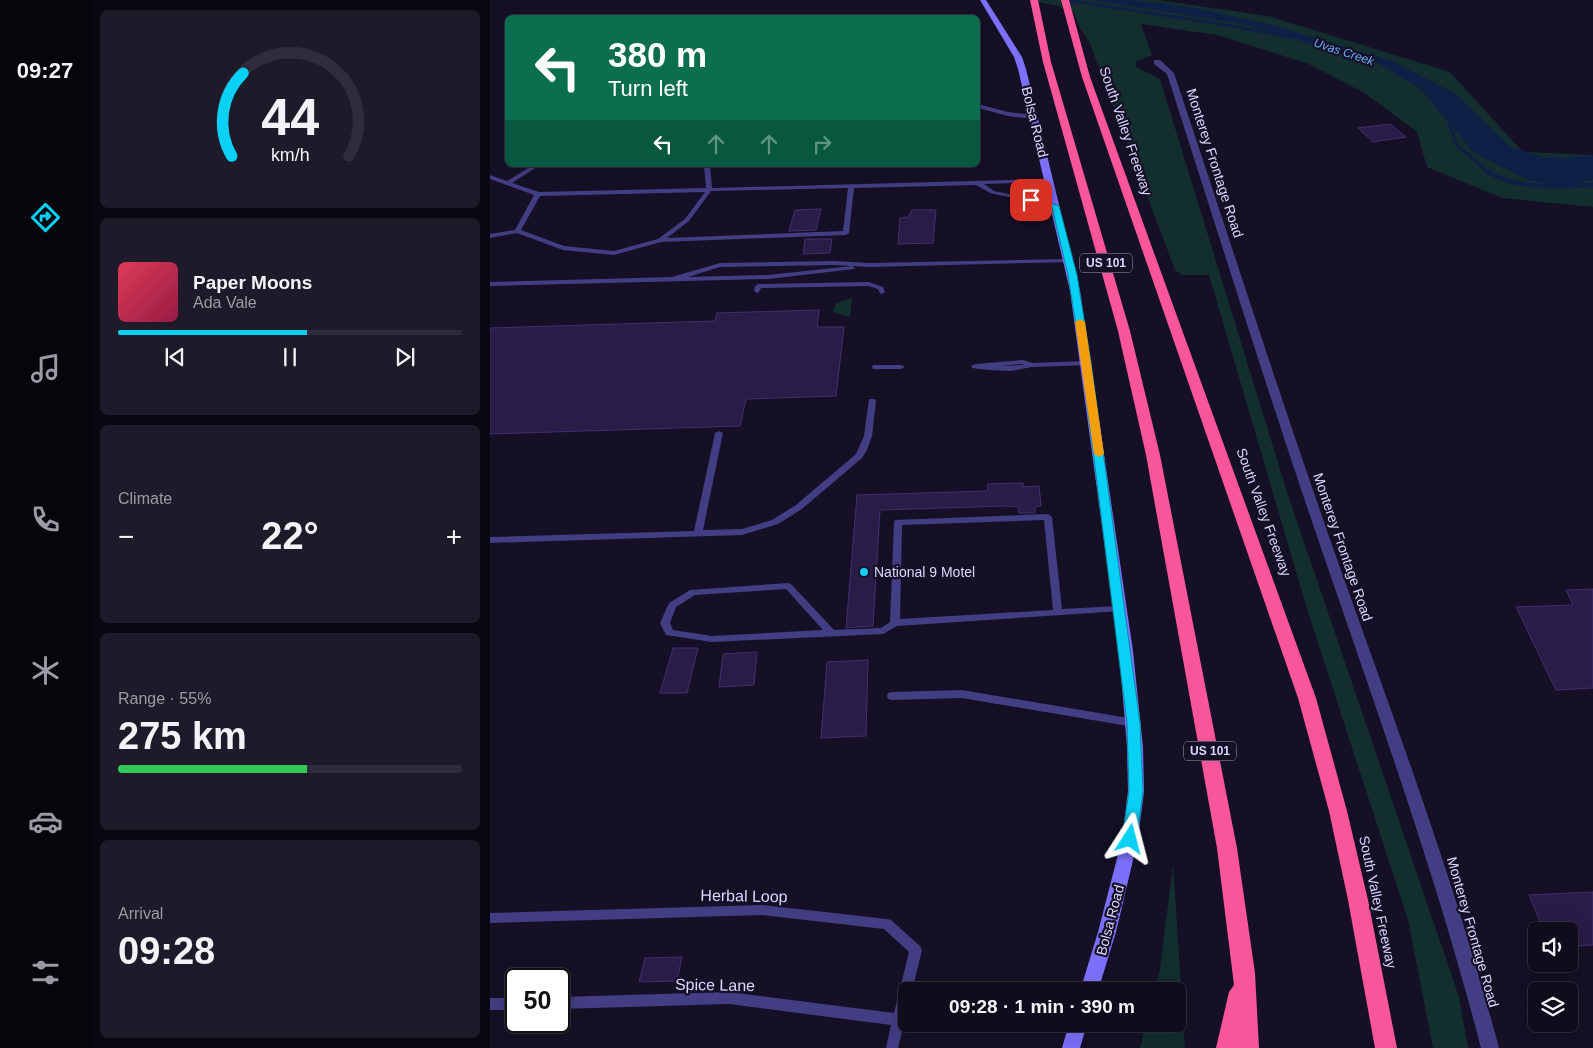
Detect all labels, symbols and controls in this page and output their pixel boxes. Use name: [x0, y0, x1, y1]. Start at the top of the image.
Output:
icon: left: [525, 35, 590, 100]
text: 380 m: [608, 35, 707, 74]
water label: Uvas Creek: [1312, 36, 1377, 69]
text: 09:27: [17, 58, 73, 83]
street label: South Valley Freeway: [1096, 65, 1156, 197]
text: Turn left: [608, 76, 688, 101]
street label: Bolsa Road: [1018, 85, 1052, 159]
street label: Monterey Frontage Road: [1183, 87, 1247, 239]
text: 44: [261, 88, 319, 146]
icon: left: [649, 130, 677, 158]
icon: ahead: [702, 130, 730, 158]
icon: ahead: [755, 130, 783, 158]
icon: right: [808, 130, 836, 158]
text: km/h: [271, 145, 309, 165]
pin: [1010, 179, 1052, 221]
icon: arrive: [1017, 186, 1045, 214]
icon: directions: [28, 200, 63, 235]
road number: US 101: [1080, 254, 1132, 272]
text: Paper Moons: [193, 272, 312, 293]
text: Ada Vale: [193, 294, 257, 311]
icon: previous: [161, 343, 189, 371]
icon: pause: [276, 343, 304, 371]
icon: next: [391, 343, 419, 371]
icon: music: [28, 351, 63, 386]
street label: South Valley Freeway: [1233, 446, 1295, 578]
street label: Monterey Frontage Road: [1310, 471, 1376, 623]
text: Climate: [118, 490, 172, 507]
icon: phone: [28, 502, 63, 537]
text: 22°: [261, 515, 319, 557]
text: −: [118, 521, 134, 552]
text: +: [446, 521, 462, 552]
place label: National 9 Motel: [874, 564, 975, 580]
marker: National 9 Motel: [858, 566, 870, 578]
icon: climate: [28, 653, 63, 688]
text: Range · 55%: [118, 690, 211, 707]
text: 275 km: [118, 715, 247, 757]
road number: US 101: [1184, 741, 1236, 760]
icon: car: [28, 804, 63, 839]
position arrow: [1103, 812, 1155, 864]
street label: South Valley Freeway: [1356, 834, 1400, 970]
street label: Monterey Frontage Road: [1444, 855, 1502, 1009]
street label: Bolsa Road: [1093, 883, 1127, 957]
street label: Herbal Loop: [700, 887, 788, 905]
text: Arrival: [118, 905, 163, 922]
map controls: [1528, 922, 1578, 1032]
button: sound: [1528, 922, 1578, 972]
text: 09:28: [118, 930, 215, 972]
icon: filters: [28, 955, 63, 990]
speed limit sign: 50: [505, 968, 570, 1033]
street label: Spice Lane: [675, 976, 755, 994]
button: layers: [1528, 982, 1578, 1032]
text: 09:28 · 1 min · 390 m: [949, 996, 1135, 1017]

